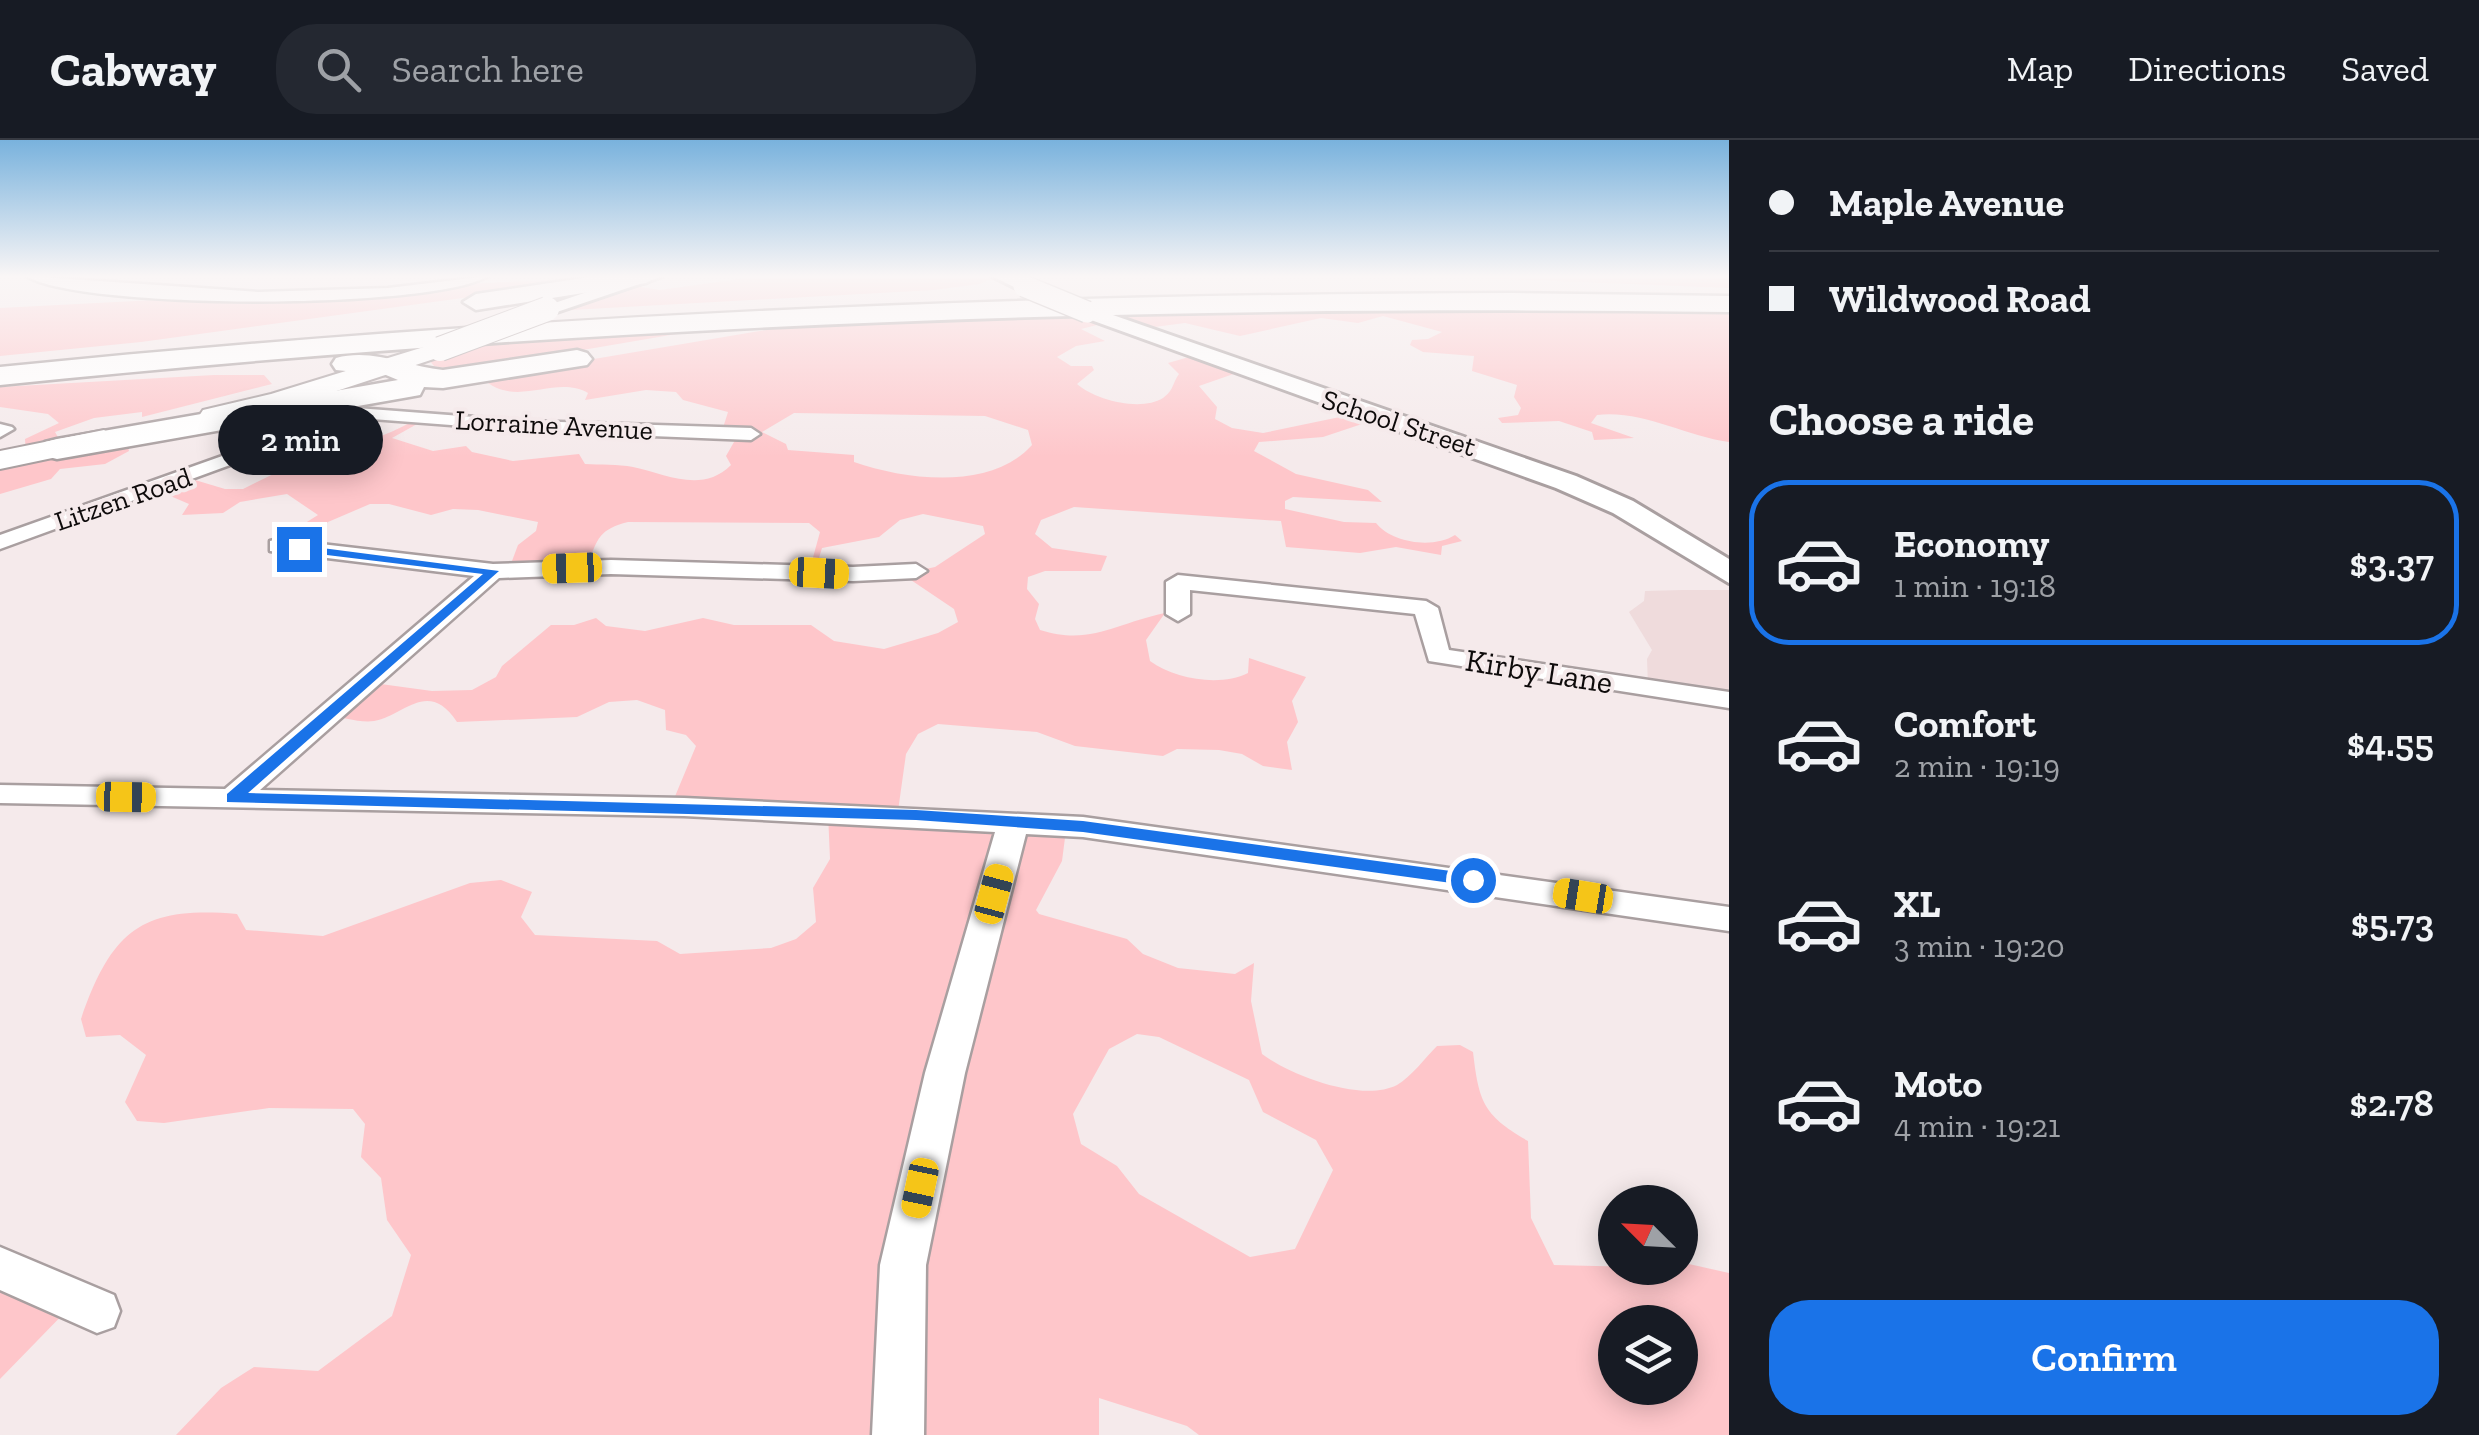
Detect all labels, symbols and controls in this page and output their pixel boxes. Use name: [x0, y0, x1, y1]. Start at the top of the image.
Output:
search box: [276, 24, 976, 114]
text: Cabway: [50, 41, 216, 98]
icon: search: [311, 42, 366, 97]
text: Search here: [391, 46, 584, 92]
text: Map: [2007, 48, 2073, 90]
text: Directions: [2128, 48, 2286, 90]
text: Saved: [2341, 48, 2429, 90]
text: Maple Avenue: [1829, 180, 2064, 226]
text: Wildwood Road: [1829, 276, 2091, 322]
street label: School Street: [1318, 383, 1481, 464]
text: Choose a ride: [1769, 393, 2034, 447]
street label: Lorraine Avenue: [454, 403, 654, 447]
callout: 2 min: [216, 404, 382, 474]
text: 2 min: [261, 421, 340, 459]
street label: Litzen Road: [50, 460, 196, 538]
icon: car: [1774, 518, 1864, 608]
text: Economy: [1894, 521, 2049, 567]
route end: [277, 527, 322, 572]
text: $3.37: [2350, 540, 2434, 586]
car: [541, 552, 603, 584]
car: [788, 556, 850, 590]
text: 1 min · 19:18: [1894, 567, 2056, 605]
street label: Kirby Lane: [1463, 641, 1615, 701]
icon: car: [1774, 698, 1864, 788]
text: Comfort: [1894, 701, 2036, 747]
text: $4.55: [2347, 720, 2434, 766]
text: 2 min · 19:19: [1894, 747, 2060, 785]
car: [96, 781, 156, 813]
route start: [1451, 858, 1496, 903]
car: [972, 861, 1016, 927]
car: [1551, 876, 1615, 916]
icon: car: [1774, 878, 1864, 968]
text: XL: [1894, 881, 1941, 927]
text: $5.73: [2351, 900, 2434, 946]
text: 3 min · 19:20: [1894, 927, 2065, 965]
icon: car: [1774, 1058, 1864, 1148]
text: Moto: [1894, 1061, 1982, 1107]
text: $2.78: [2349, 1080, 2434, 1126]
text: 4 min · 19:21: [1894, 1107, 2060, 1145]
car: [899, 1156, 941, 1220]
north arrow: [1598, 1185, 1698, 1285]
map controls: [1598, 1185, 1698, 1405]
button: Confirm: [1769, 1300, 2439, 1415]
button: layers: [1598, 1305, 1698, 1405]

